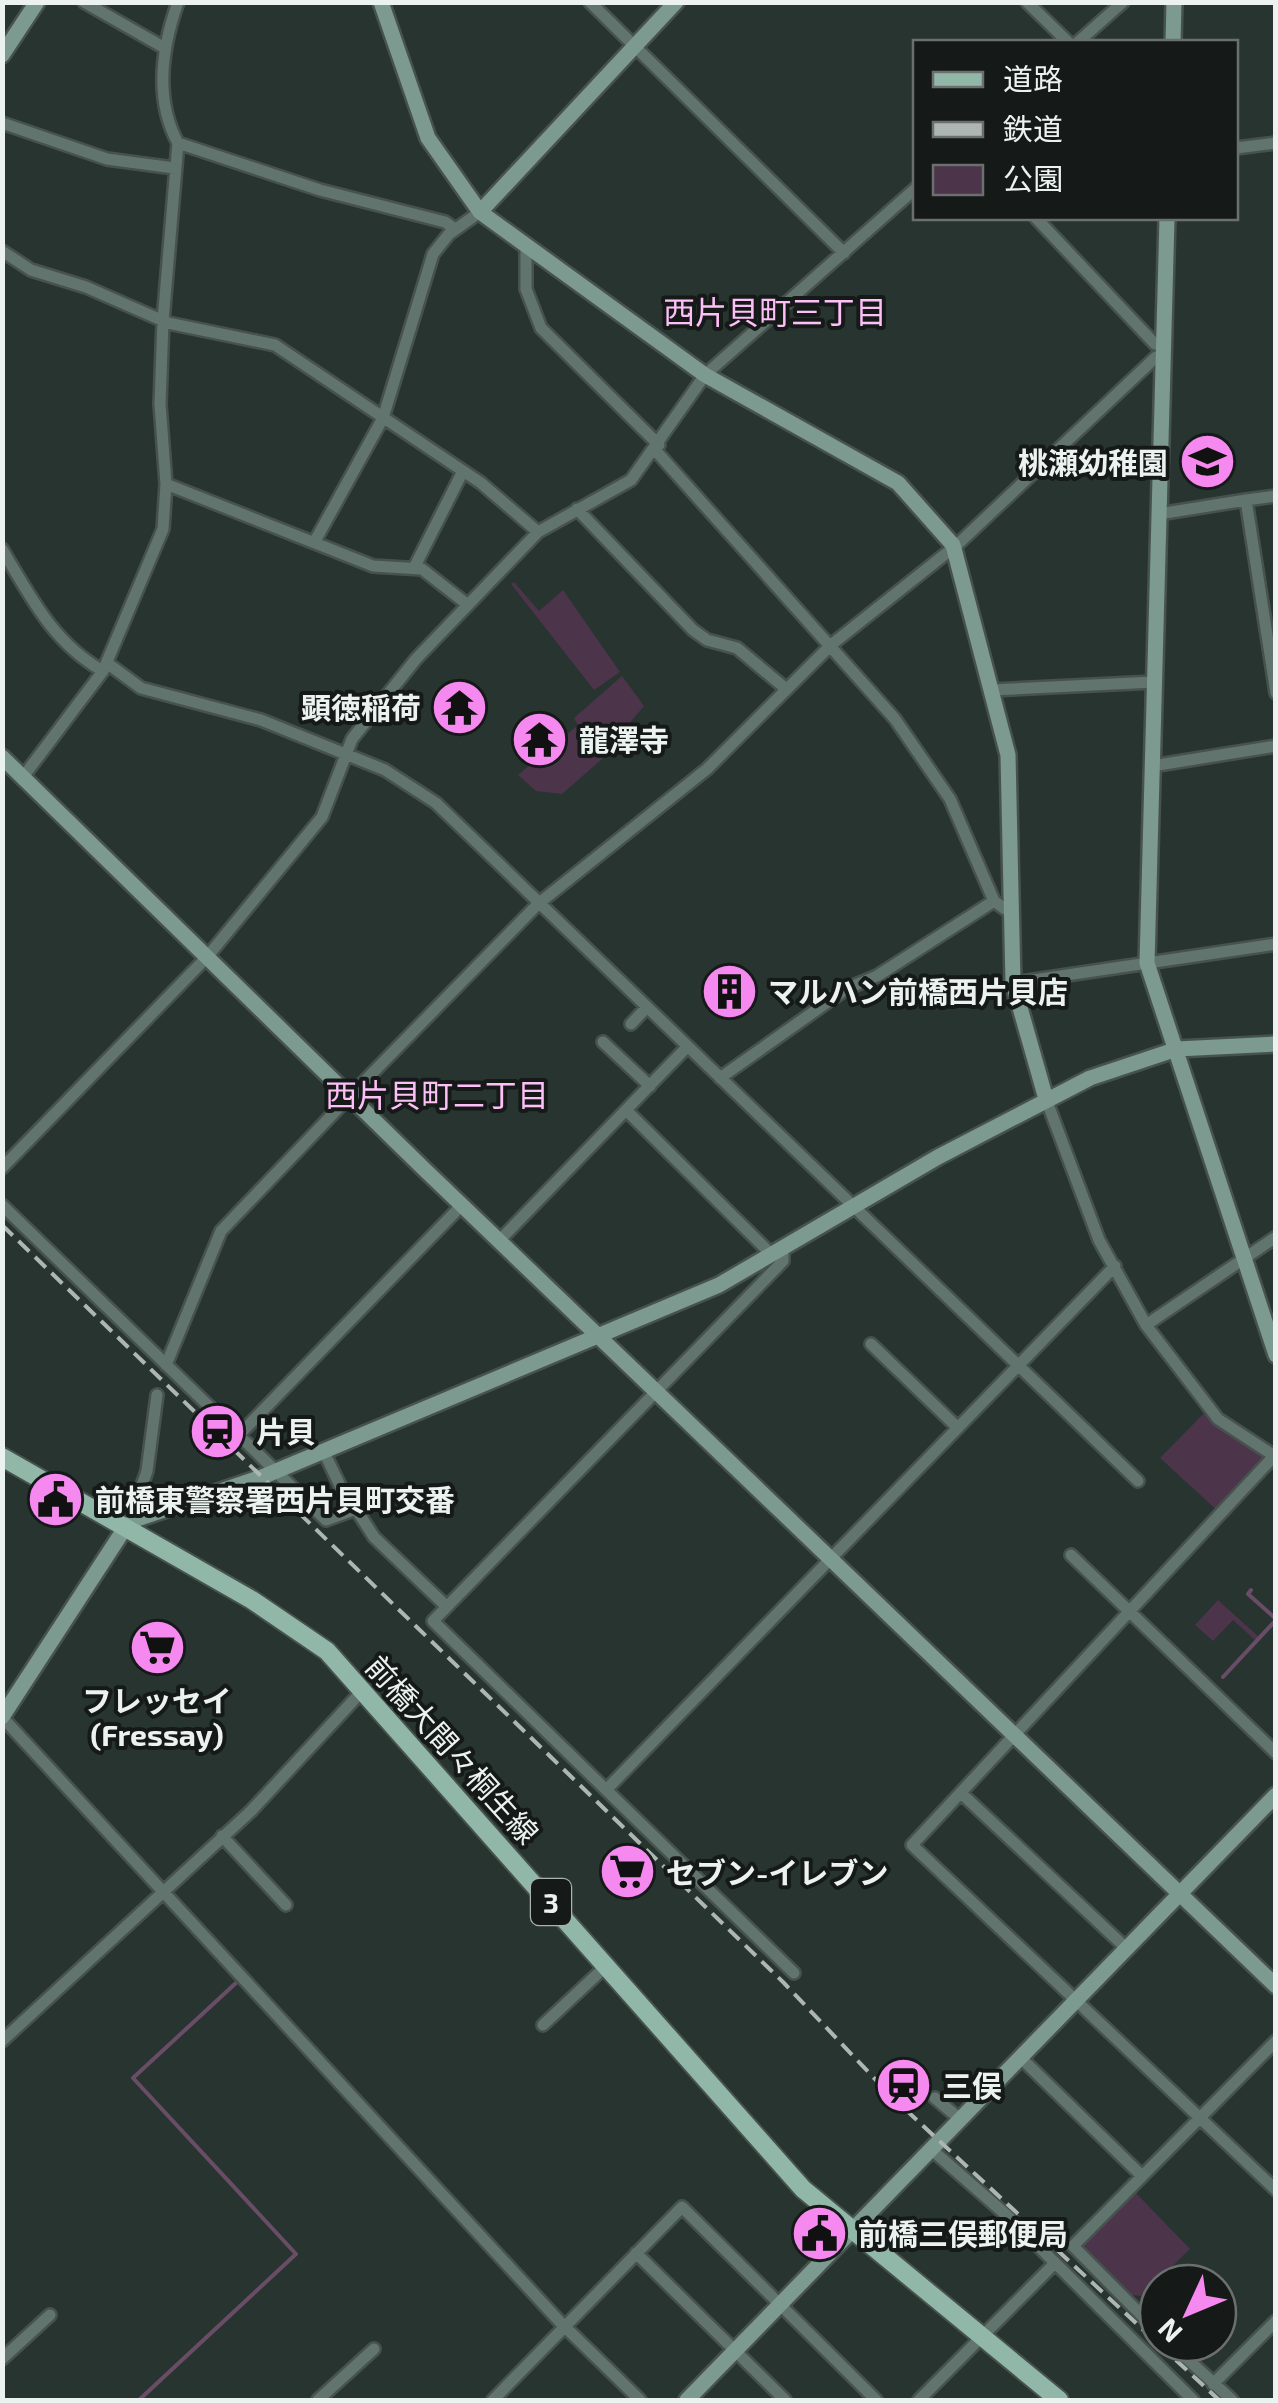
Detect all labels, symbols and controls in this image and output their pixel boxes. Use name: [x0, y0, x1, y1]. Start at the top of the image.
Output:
legend: [913, 40, 1238, 220]
text: 道路: [1003, 60, 1063, 96]
text: 鉄道: [1003, 110, 1063, 146]
text: 公園: [1003, 160, 1063, 196]
district label: 西片貝町三丁目: [663, 292, 887, 330]
school or university icon: 桃瀬幼稚園: [1177, 432, 1237, 492]
place label: 桃瀬幼稚園: [1018, 444, 1168, 480]
temple icon: 顕徳稲荷: [430, 677, 490, 737]
place label: 顕徳稲荷: [301, 689, 421, 725]
temple icon: 龍澤寺: [510, 709, 570, 769]
place label: 龍澤寺: [579, 721, 669, 757]
building icon: マルハン前橋西片貝店: [699, 961, 759, 1021]
place label: マルハン前橋西片貝店: [768, 973, 1068, 1009]
district label: 西片貝町二丁目: [325, 1075, 549, 1113]
station icon: 片貝: [187, 1401, 247, 1461]
place label: 片貝: [256, 1413, 316, 1449]
public building icon: 前橋東警察署西片貝町交番: [26, 1469, 86, 1529]
place label: 前橋東警察署西片貝町交番: [95, 1481, 455, 1517]
supermarket icon: フレッセイ (Fressay): [127, 1618, 187, 1678]
street label: 前橋大間々桐生線: [359, 1648, 547, 1850]
place label: フレッセイ (Fressay): [82, 1682, 232, 1753]
supermarket icon: セブン-イレブン: [597, 1842, 657, 1902]
place label: セブン-イレブン: [666, 1854, 888, 1890]
road number: 3: [531, 1879, 571, 1925]
station icon: 三俣: [873, 2055, 933, 2115]
place label: 三俣: [942, 2067, 1002, 2103]
public building icon: 前橋三俣郵便局: [789, 2203, 849, 2263]
place label: 前橋三俣郵便局: [858, 2215, 1068, 2251]
north arrow: [1138, 2263, 1238, 2363]
text: N: [1150, 2312, 1189, 2350]

